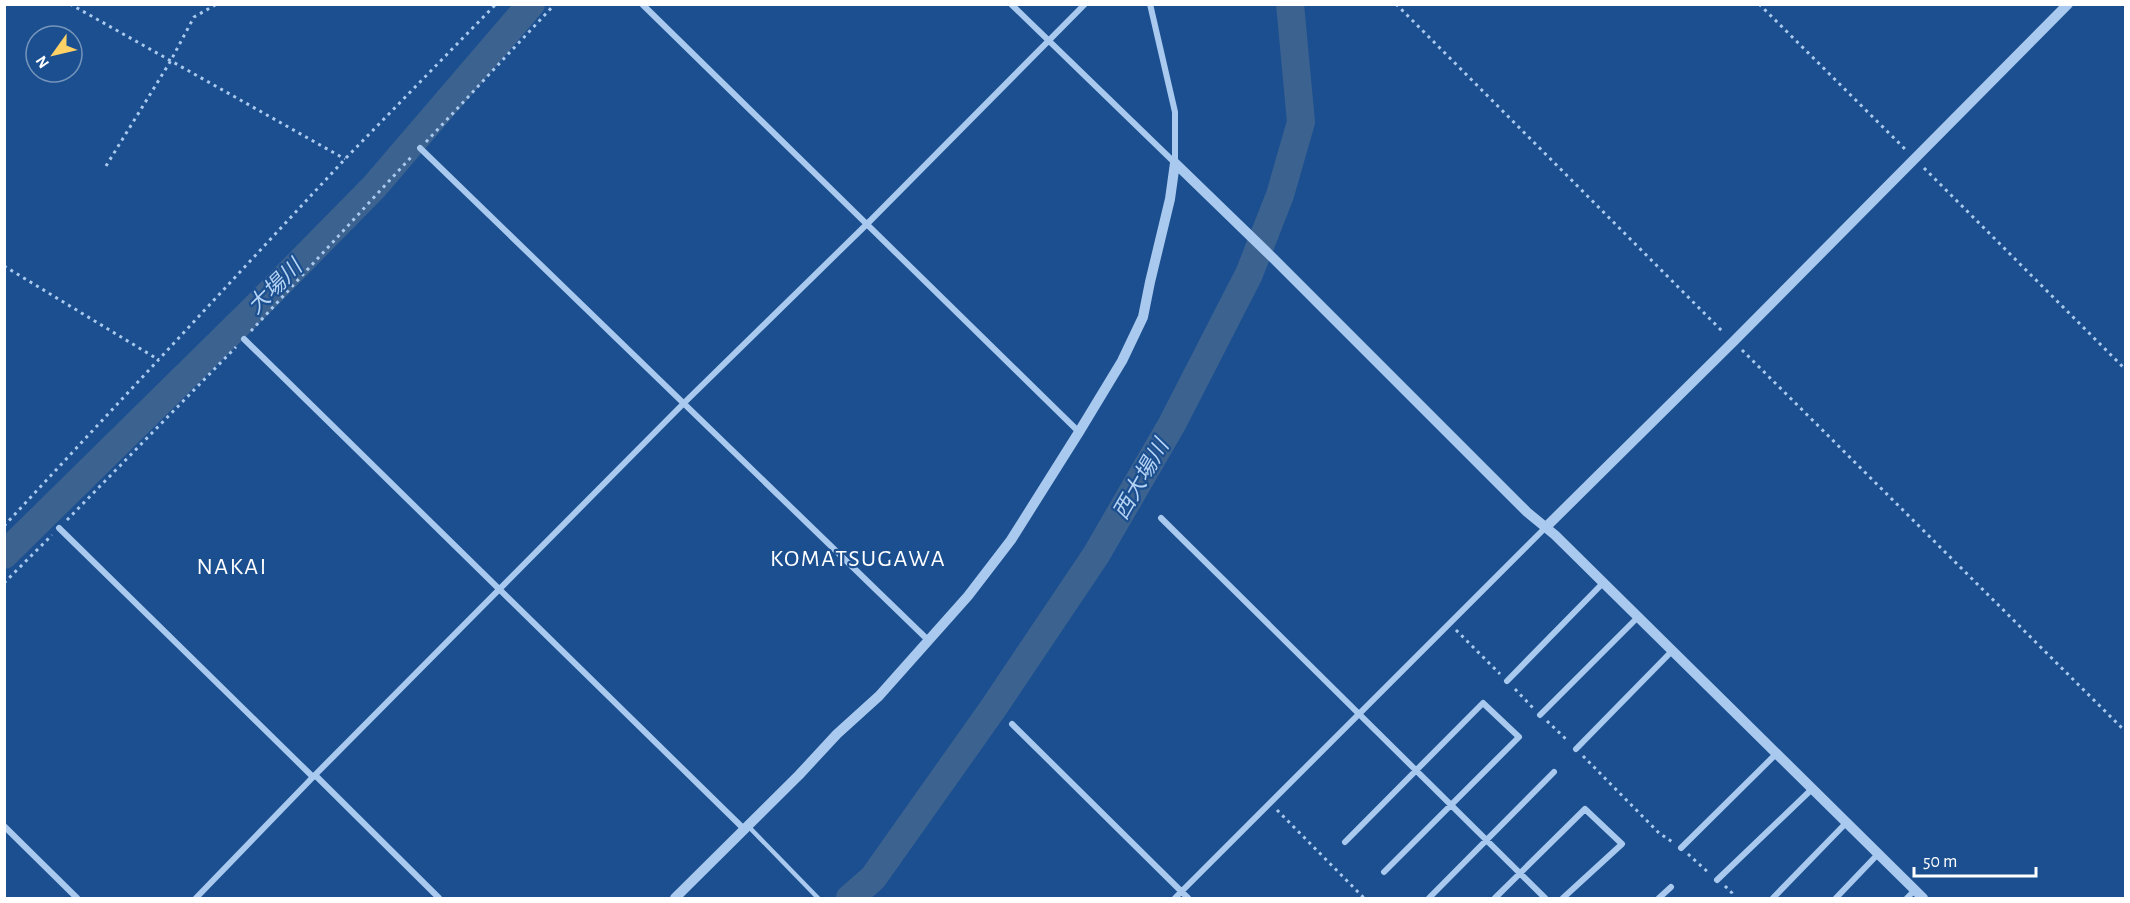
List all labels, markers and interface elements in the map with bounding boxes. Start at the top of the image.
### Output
north arrow [24,24,84,84]
text: N [33,53,52,71]
water label: 大場川 [243,253,307,318]
water label: 西大場川 [1108,434,1173,523]
district label: KOMATSUGAWA [770,547,946,571]
district label: NAKAI [196,555,268,579]
scale bar [1914,840,2036,878]
text: 50 m [1923,853,1957,871]

